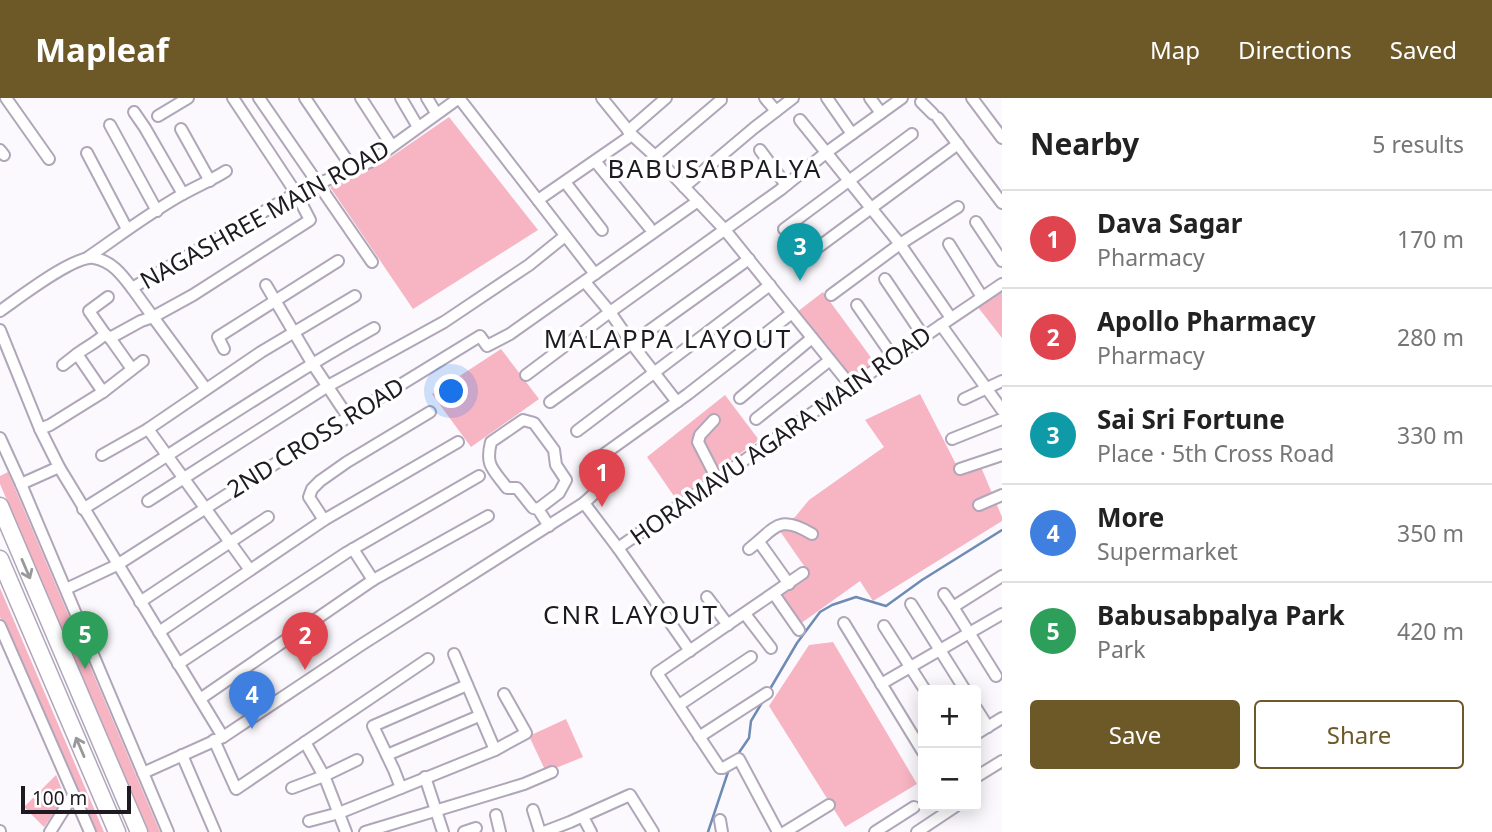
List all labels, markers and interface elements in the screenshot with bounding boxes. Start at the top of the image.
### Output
text: Mapleaf [35,27,169,72]
text: Map [1150,33,1200,66]
text: Directions [1238,33,1352,66]
text: Saved [1390,33,1457,66]
text: Nearby [1030,123,1139,164]
text: 5 results [1372,128,1464,160]
street label: NAGASHREE MAIN ROAD [134,131,395,296]
district label: BABUSABPALYA [608,150,822,186]
text: Dava Sagar [1097,205,1242,241]
pin: 3 [777,223,823,281]
text: 1 [1046,223,1060,255]
text: 170 m [1397,223,1464,255]
text: Pharmacy [1097,241,1205,273]
text: Apollo Pharmacy [1097,303,1316,339]
street label: HORAMAVU AGARA MAIN ROAD [623,318,937,552]
district label: MALAPPA LAYOUT [544,320,792,356]
text: 2 [1046,321,1060,353]
text: 280 m [1397,321,1464,353]
text: Pharmacy [1097,339,1205,371]
street label: 2ND CROSS ROAD [220,369,410,505]
your location [434,374,468,408]
text: Sai Sri Fortune [1097,401,1285,437]
text: 3 [1046,419,1060,451]
text: 330 m [1397,419,1464,451]
text: Place · 5th Cross Road [1097,437,1334,469]
pin: 1 [579,449,625,507]
text: More [1097,499,1164,535]
text: 4 [1046,517,1060,549]
text: 350 m [1397,517,1464,549]
text: Supermarket [1097,535,1238,567]
one-way arrow [20,558,33,579]
district label: CNR LAYOUT [543,596,719,632]
text: Babusabpalya Park [1097,597,1345,633]
pin: 5 [62,611,108,669]
pin: 2 [282,612,328,670]
text: 5 [1046,615,1060,647]
text: 420 m [1397,615,1464,647]
text: Park [1097,633,1146,665]
pin: 4 [229,671,275,729]
map controls [918,685,981,811]
button: + [918,685,981,748]
button: Save [1030,700,1240,769]
button: Share [1254,700,1464,769]
one-way arrow [73,736,86,758]
button: − [918,748,981,811]
scale bar [21,783,131,815]
text: 100 m [32,785,87,811]

